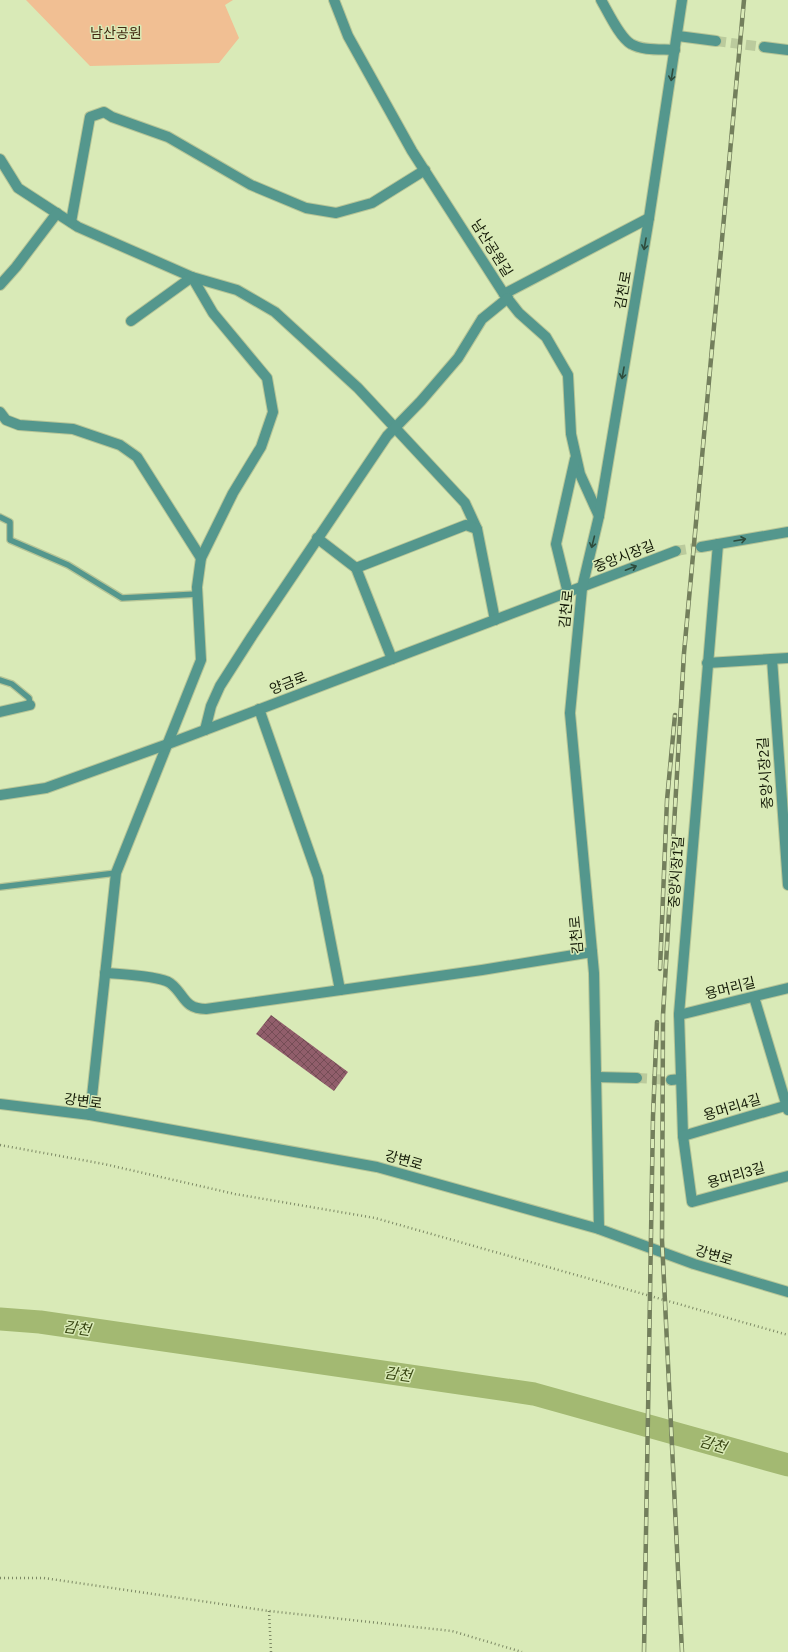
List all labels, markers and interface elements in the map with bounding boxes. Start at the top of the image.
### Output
park label: 남산공원 [90,25,142,41]
one-way arrow [668,68,676,81]
street label: 남산공원길 [468,216,516,280]
one-way arrow [641,238,649,251]
street label: 김천로 [612,269,634,310]
one-way arrow [619,366,627,379]
one-way arrow [589,535,596,548]
one-way arrow [733,536,746,544]
street label: 중앙시장길 [591,537,657,575]
one-way arrow [625,564,637,572]
street label: 김천로 [556,589,576,629]
street label: 양금로 [267,669,309,697]
street label: 중앙시장2길 [755,736,775,810]
street label: 중앙시장1길 [666,835,686,909]
street label: 김천로 [566,915,586,955]
street label: 용머리길 [703,974,757,1002]
street label: 강변로 [63,1090,103,1112]
street label: 용머리4길 [701,1091,763,1123]
street label: 강변로 [383,1147,425,1173]
street label: 용머리3길 [705,1159,767,1191]
street label: 강변로 [693,1242,735,1268]
water label: 감천 [62,1318,94,1339]
water label: 감천 [383,1364,415,1385]
water label: 감천 [697,1432,731,1457]

